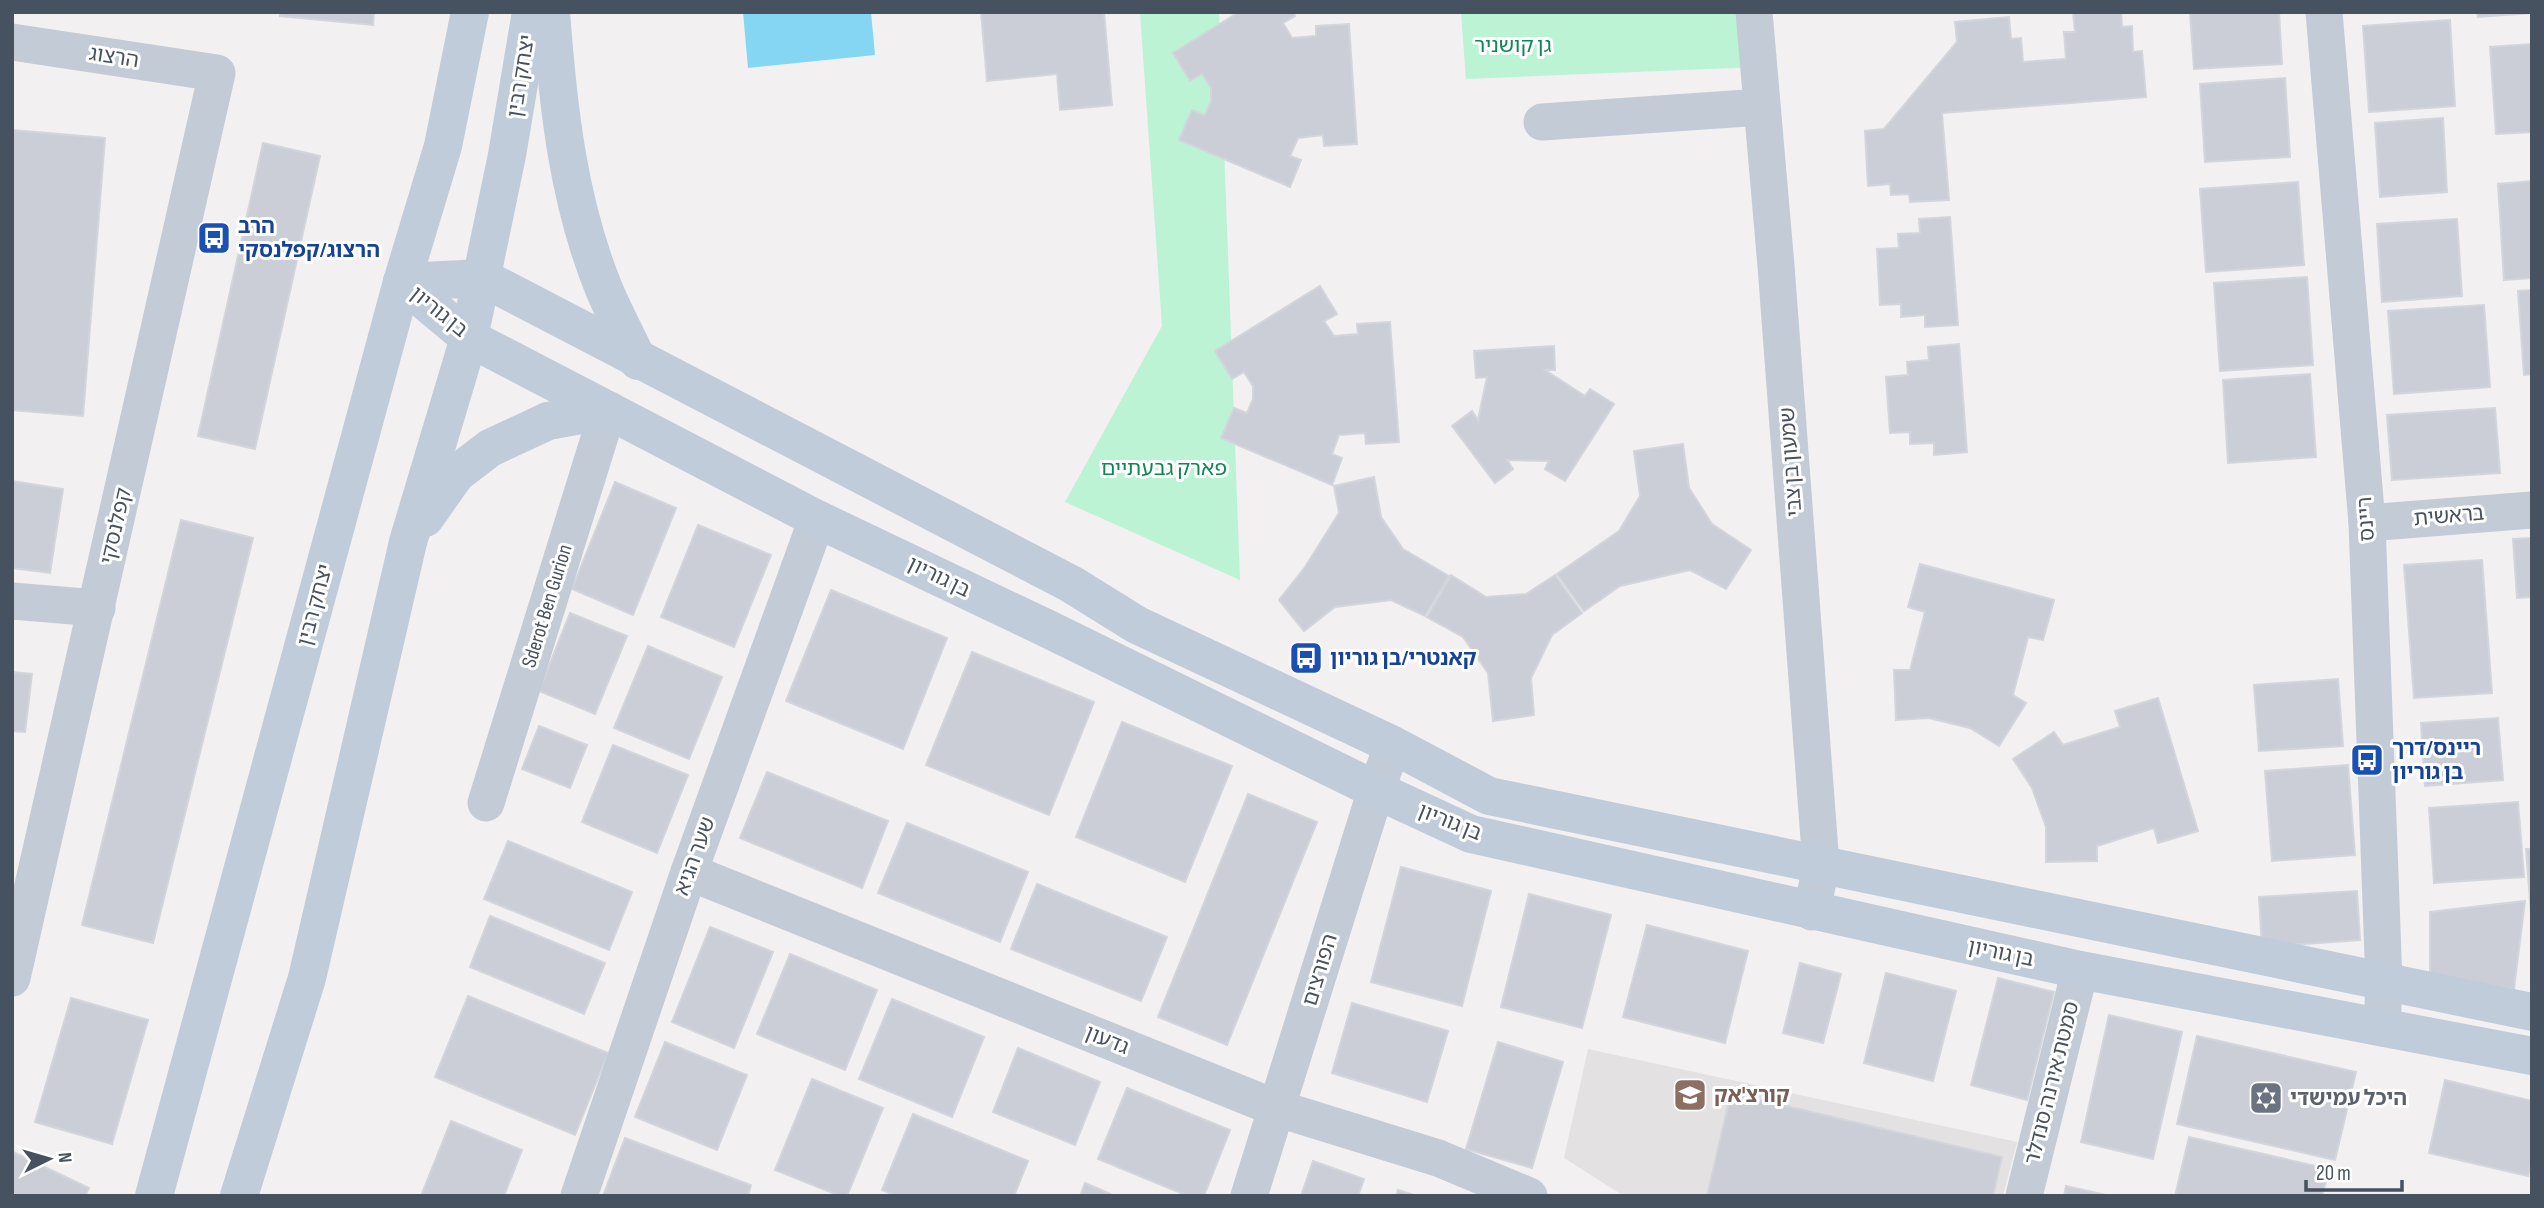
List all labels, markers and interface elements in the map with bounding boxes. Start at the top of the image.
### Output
street label: יצחק רבין [502,33,540,119]
park label: גן קושניר [1474,33,1552,58]
street label: הרצוג [87,41,141,73]
place label: הרב הרצוג/קפלנסקי [238,214,380,263]
bus stop icon: הרב הרצוג/קפלנסקי [195,219,233,257]
street label: בן גוריון [405,281,473,343]
street label: שמעון בן צבי [1775,406,1807,518]
park label: פארק גבעתיים [1101,456,1227,481]
street label: קפלנסקי [95,485,137,567]
street label: ריינס [2352,496,2380,542]
street label: בראשית [2413,500,2485,532]
street label: Sderot Ben Gurion [516,541,578,671]
street label: בן גוריון [904,551,974,603]
street label: יצחק רבין [292,561,338,649]
bus stop icon: קאנטרי/בן גוריון [1287,639,1325,677]
place label: קאנטרי/בן גוריון [1330,646,1477,671]
place label: ריינס/דרך בן גוריון [2392,736,2481,785]
bus stop icon: ריינס/דרך בן גוריון [2348,741,2386,779]
street label: בן גוריון [1414,798,1486,846]
street label: שער הגיא [669,813,721,899]
street label: הפורצים [1297,931,1343,1009]
street label: בן גוריון [1966,934,2036,972]
street label: סמטת אירנה סנדלר [2020,999,2084,1167]
street label: גדעון [1081,1020,1133,1060]
school or university icon: קורצ'אק [1671,1076,1709,1114]
synagogue icon: היכל עמישדי [2247,1079,2285,1117]
place label: קורצ'אק [1714,1083,1790,1108]
place label: היכל עמישדי [2290,1086,2407,1111]
north arrow [14,1124,84,1194]
scale bar [2306,1148,2402,1192]
text: N [53,1152,76,1164]
text: 20 m [2316,1161,2351,1186]

